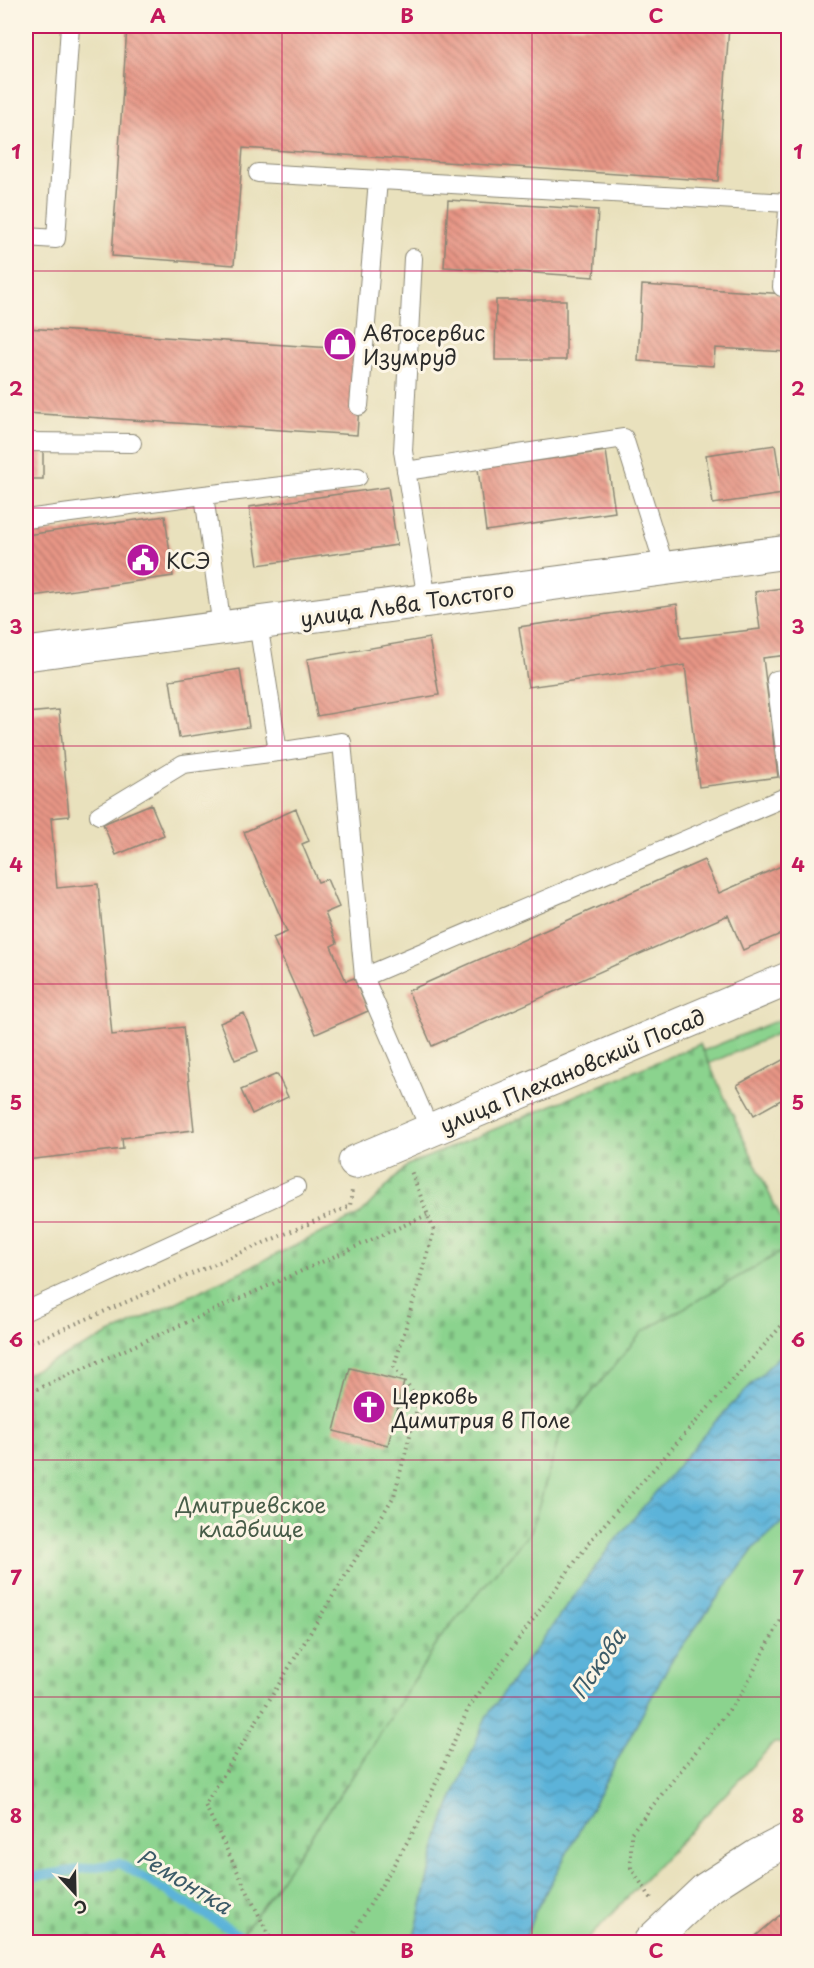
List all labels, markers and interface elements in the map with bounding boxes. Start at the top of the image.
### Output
text: A [150,0,166,30]
text: B [400,0,414,30]
text: C [648,0,664,30]
text: 1 [11,136,21,166]
text: 1 [793,136,803,166]
place label: Автосервис Изумруд [363,316,485,372]
shop icon: Автосервис Изумруд [322,326,358,362]
text: 2 [9,373,23,403]
text: 2 [791,373,805,403]
public building icon: КСЭ [125,542,161,578]
place label: КСЭ [166,544,211,576]
street label: улица Льва Толстого [298,572,516,634]
text: 3 [9,611,23,641]
text: 3 [791,611,805,641]
text: 4 [9,849,23,879]
text: 4 [791,849,805,879]
street label: улица Плехановский Посад [434,1000,710,1140]
text: 5 [10,1087,22,1117]
text: 5 [792,1087,804,1117]
text: 6 [9,1324,23,1354]
text: 6 [791,1324,805,1354]
place label: Церковь Димитрия в Поле [391,1379,571,1435]
church icon: Церковь Димитрия в Поле [351,1389,387,1425]
park label: Дмитриевское кладбище [175,1488,326,1544]
text: 7 [10,1562,22,1592]
text: 7 [792,1562,804,1592]
water label: Пскова [561,1620,633,1705]
text: 8 [10,1800,22,1830]
text: 8 [792,1800,804,1830]
water label: Ремонтка [132,1839,239,1922]
north arrow [45,1863,105,1923]
text: С [71,1894,91,1921]
text: A [150,1935,166,1965]
text: B [400,1935,414,1965]
text: C [648,1935,664,1965]

